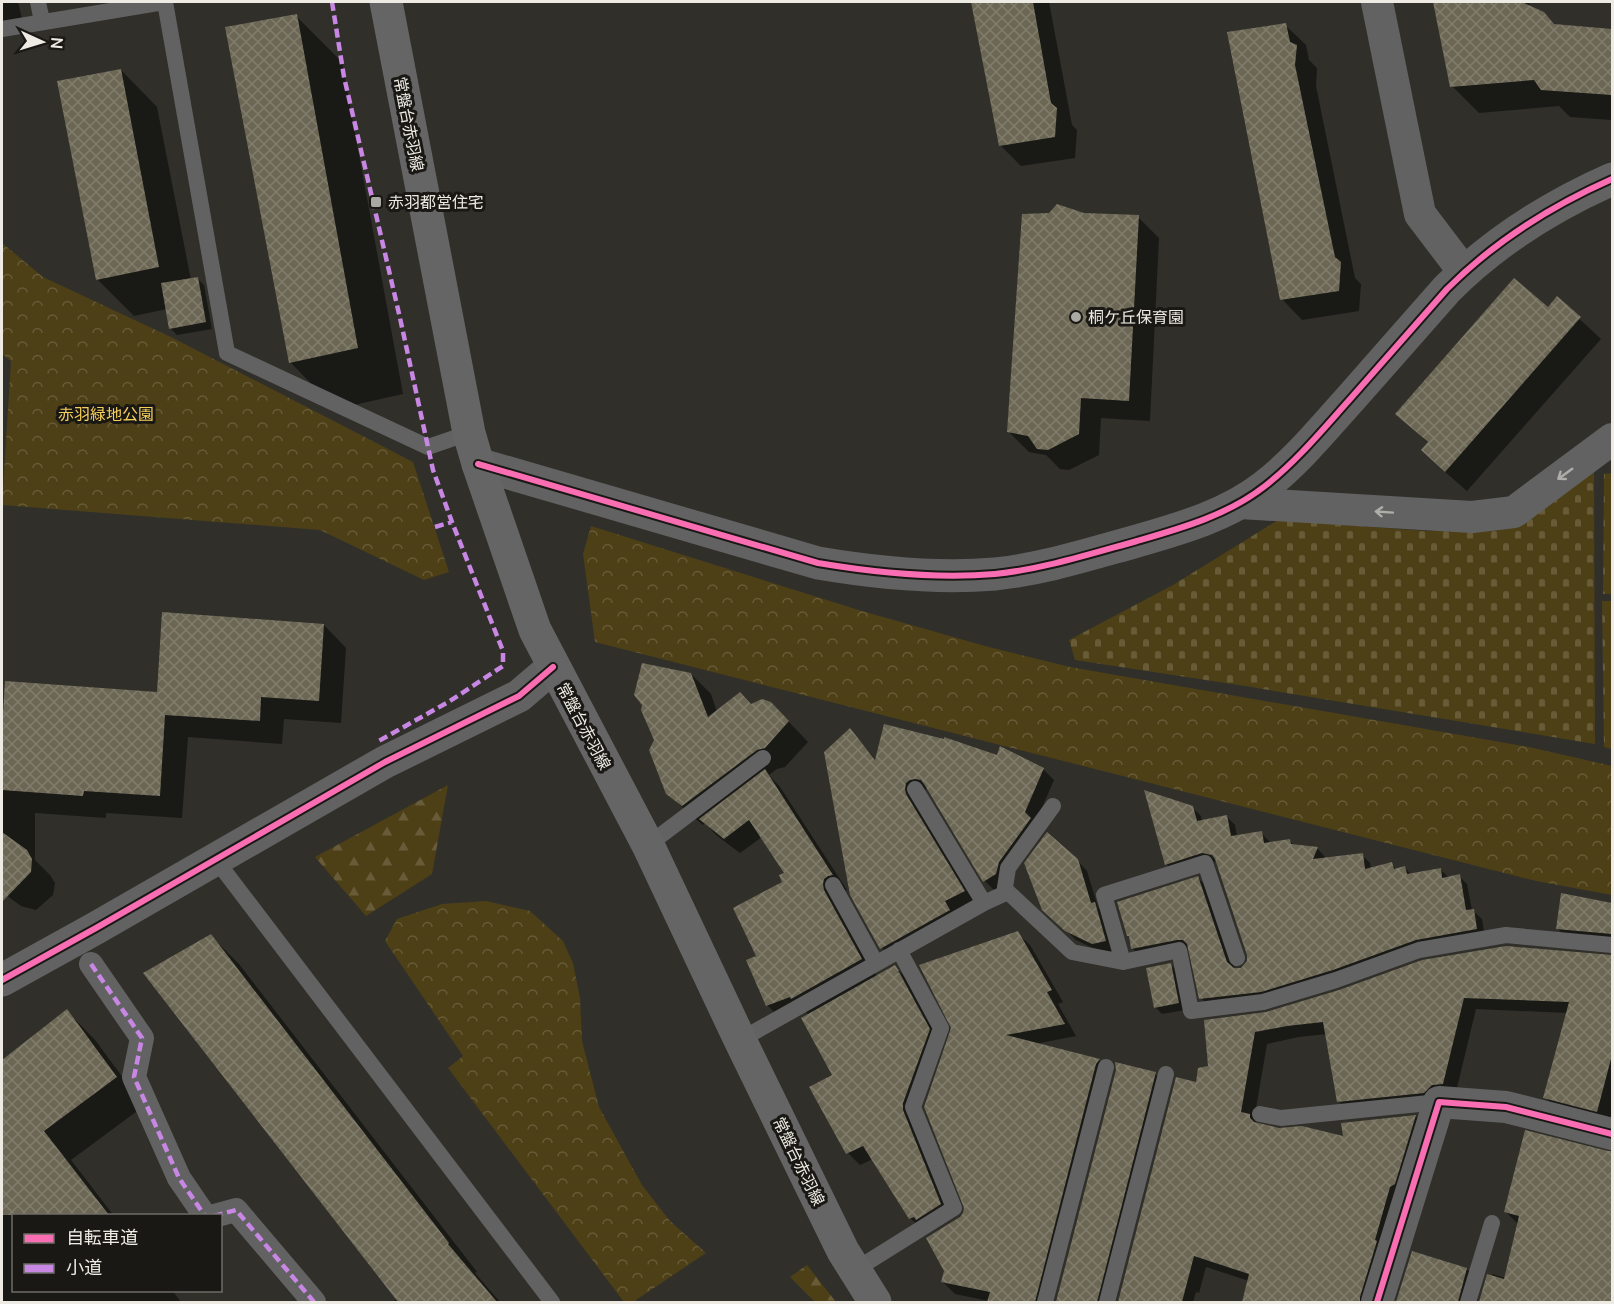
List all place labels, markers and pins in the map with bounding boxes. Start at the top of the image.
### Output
place label: 赤羽都営住宅 [388,191,484,213]
marker: 赤羽都営住宅 [369,195,383,209]
place label: 桐ケ丘保育園 [1088,306,1184,328]
marker: 桐ケ丘保育園 [1069,310,1083,324]

